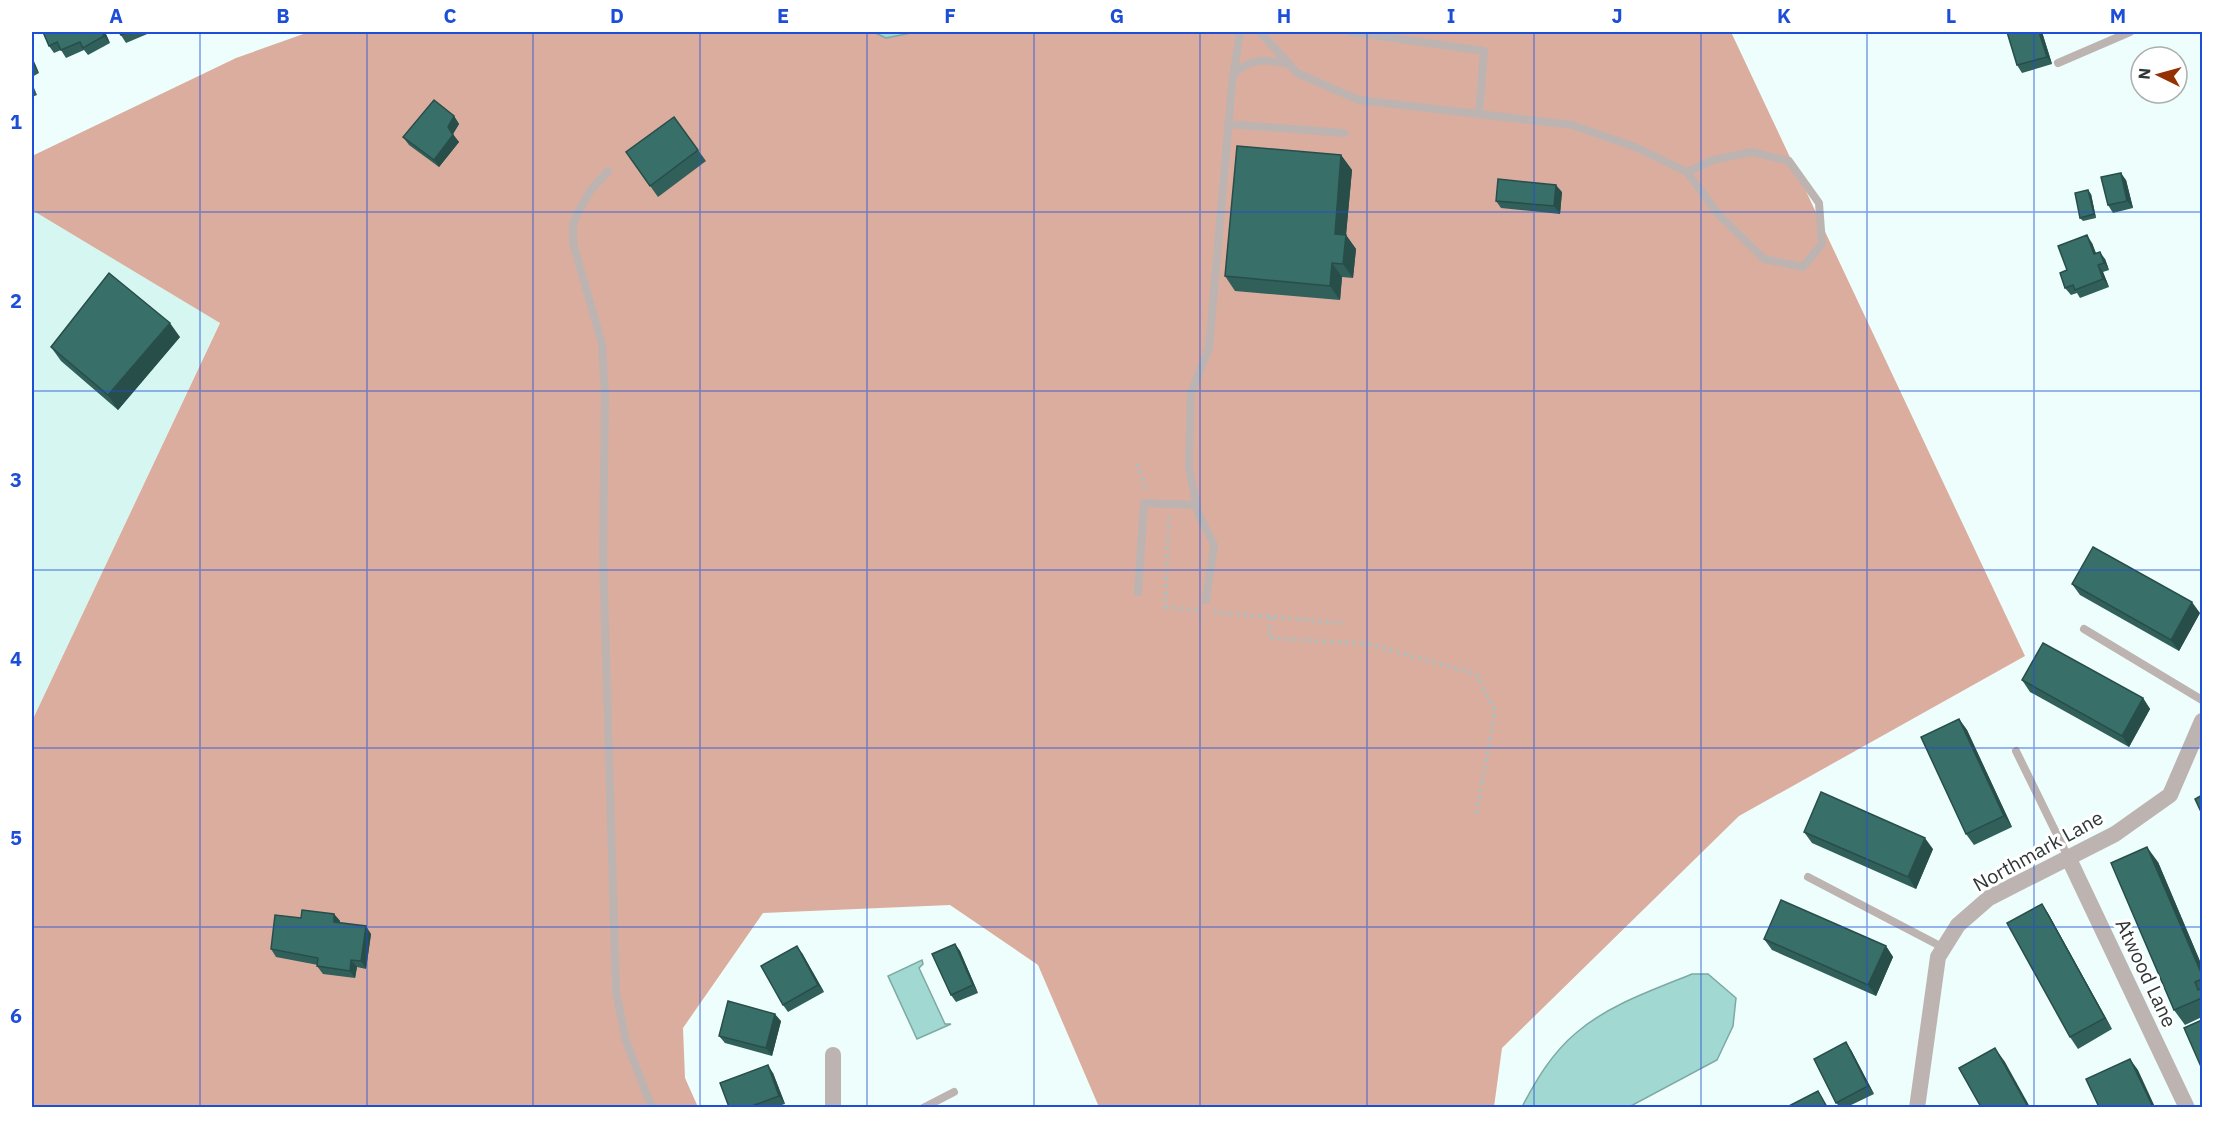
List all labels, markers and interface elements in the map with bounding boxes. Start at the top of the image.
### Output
text: A [109,2,123,29]
text: B [276,2,290,29]
text: C [443,2,457,29]
text: D [610,2,624,29]
text: E [777,2,789,29]
text: F [944,2,956,29]
text: G [1110,2,1124,29]
text: H [1277,2,1291,29]
text: I [1447,2,1455,29]
text: J [1611,2,1623,29]
text: K [1777,2,1791,29]
text: L [1946,2,1956,29]
text: M [2110,2,2126,29]
north arrow [2129,45,2189,105]
text: N [2134,67,2155,80]
text: 1 [10,108,22,135]
text: 2 [10,287,22,314]
text: 3 [10,466,22,493]
text: 4 [10,645,22,672]
street label: Northmark Lane [1968,804,2108,897]
text: 5 [10,824,22,851]
street label: Atwood Lane [2110,914,2183,1031]
text: 6 [10,1002,22,1029]

